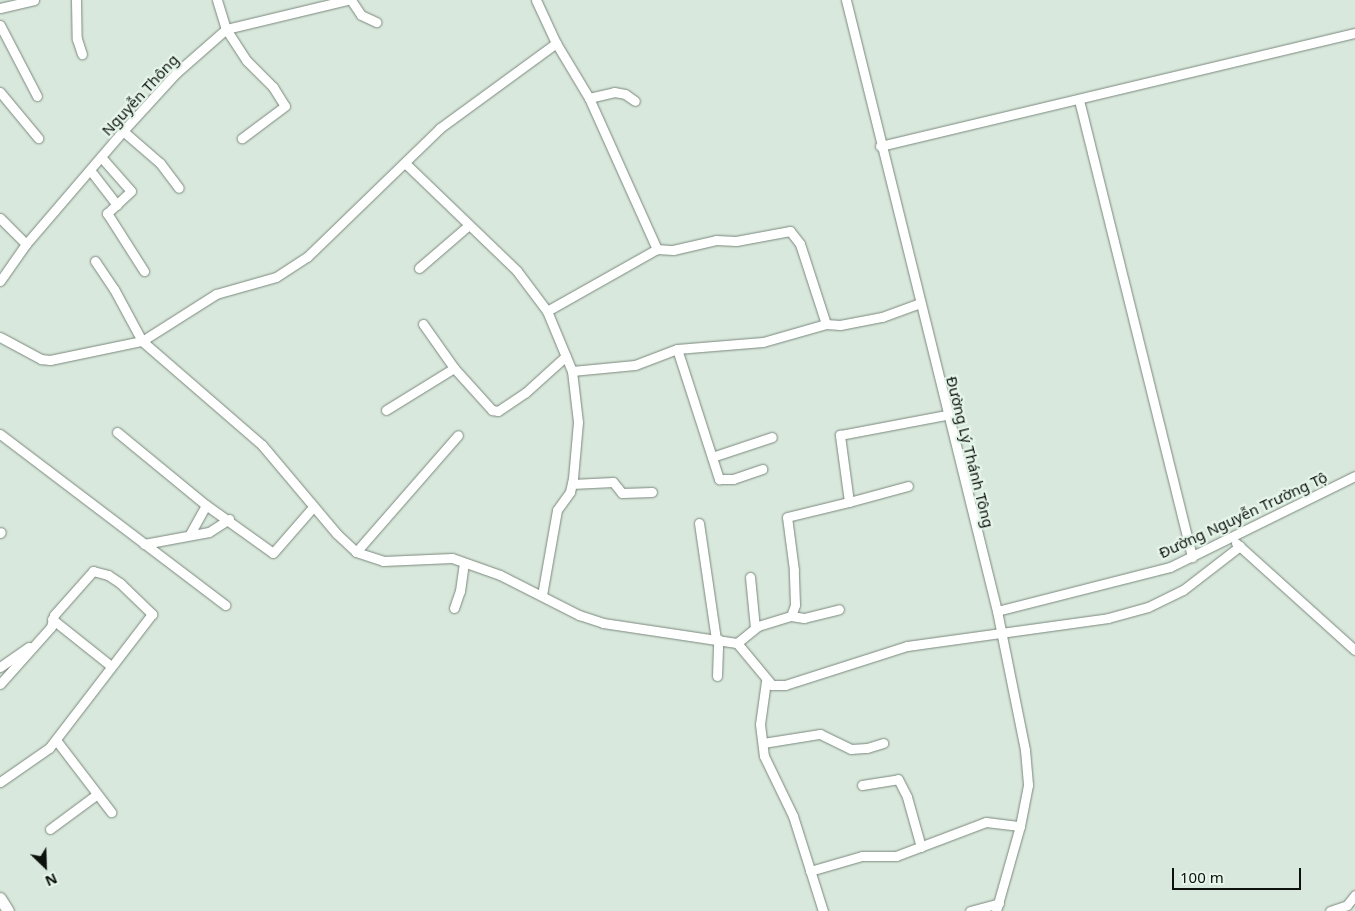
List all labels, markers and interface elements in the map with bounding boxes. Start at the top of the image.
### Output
street label: Nguyễn Thông [98,51,182,139]
street label: Đường Lý Thánh Tông [942,374,998,530]
street label: Đường Nguyễn Trường Tộ [1156,468,1330,562]
north arrow [20,841,70,891]
scale bar [1175,858,1304,890]
text: 100 m [1180,867,1224,887]
text: N [42,869,60,891]

